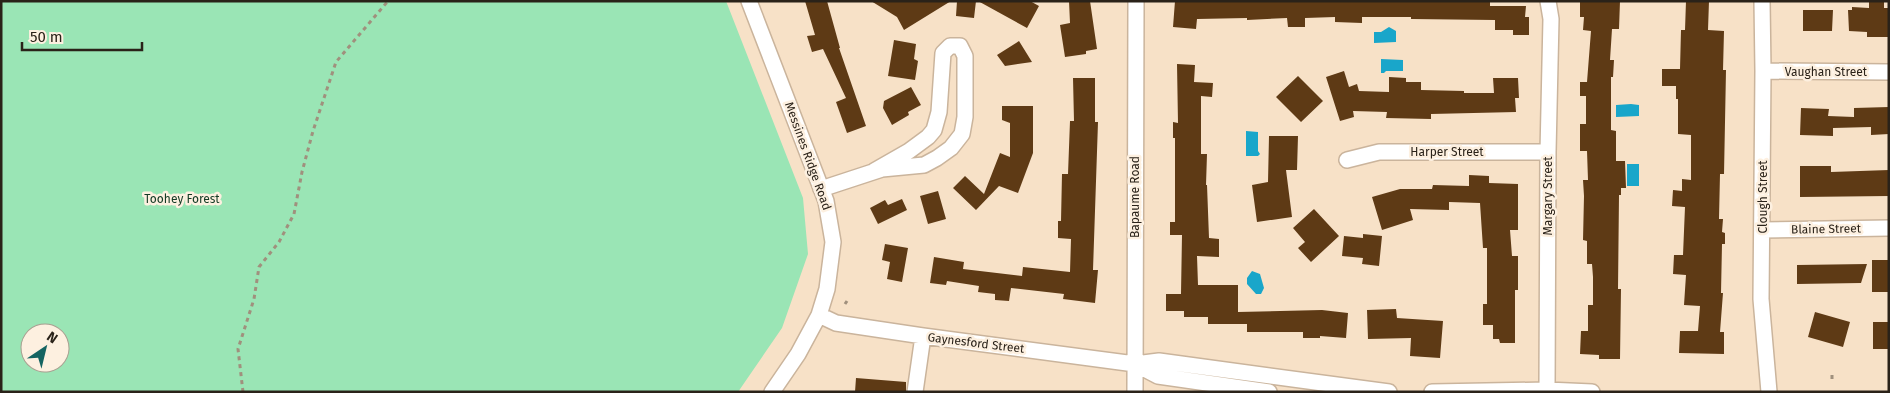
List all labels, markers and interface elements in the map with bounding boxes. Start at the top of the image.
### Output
scale bar [22,20,142,52]
text: 50 m [30,28,63,46]
street label: Vaughan Street [1785,65,1868,79]
street label: Messines Ridge Road [782,100,834,212]
street label: Harper Street [1410,145,1484,159]
street label: Bapaume Road [1128,156,1142,238]
street label: Margary Street [1541,156,1555,236]
street label: Clough Street [1756,160,1770,234]
park label: Toohey Forest [144,192,220,206]
street label: Blaine Street [1791,221,1862,237]
north arrow [20,323,70,373]
text: N [43,328,61,347]
street label: Gaynesford Street [927,330,1026,356]

